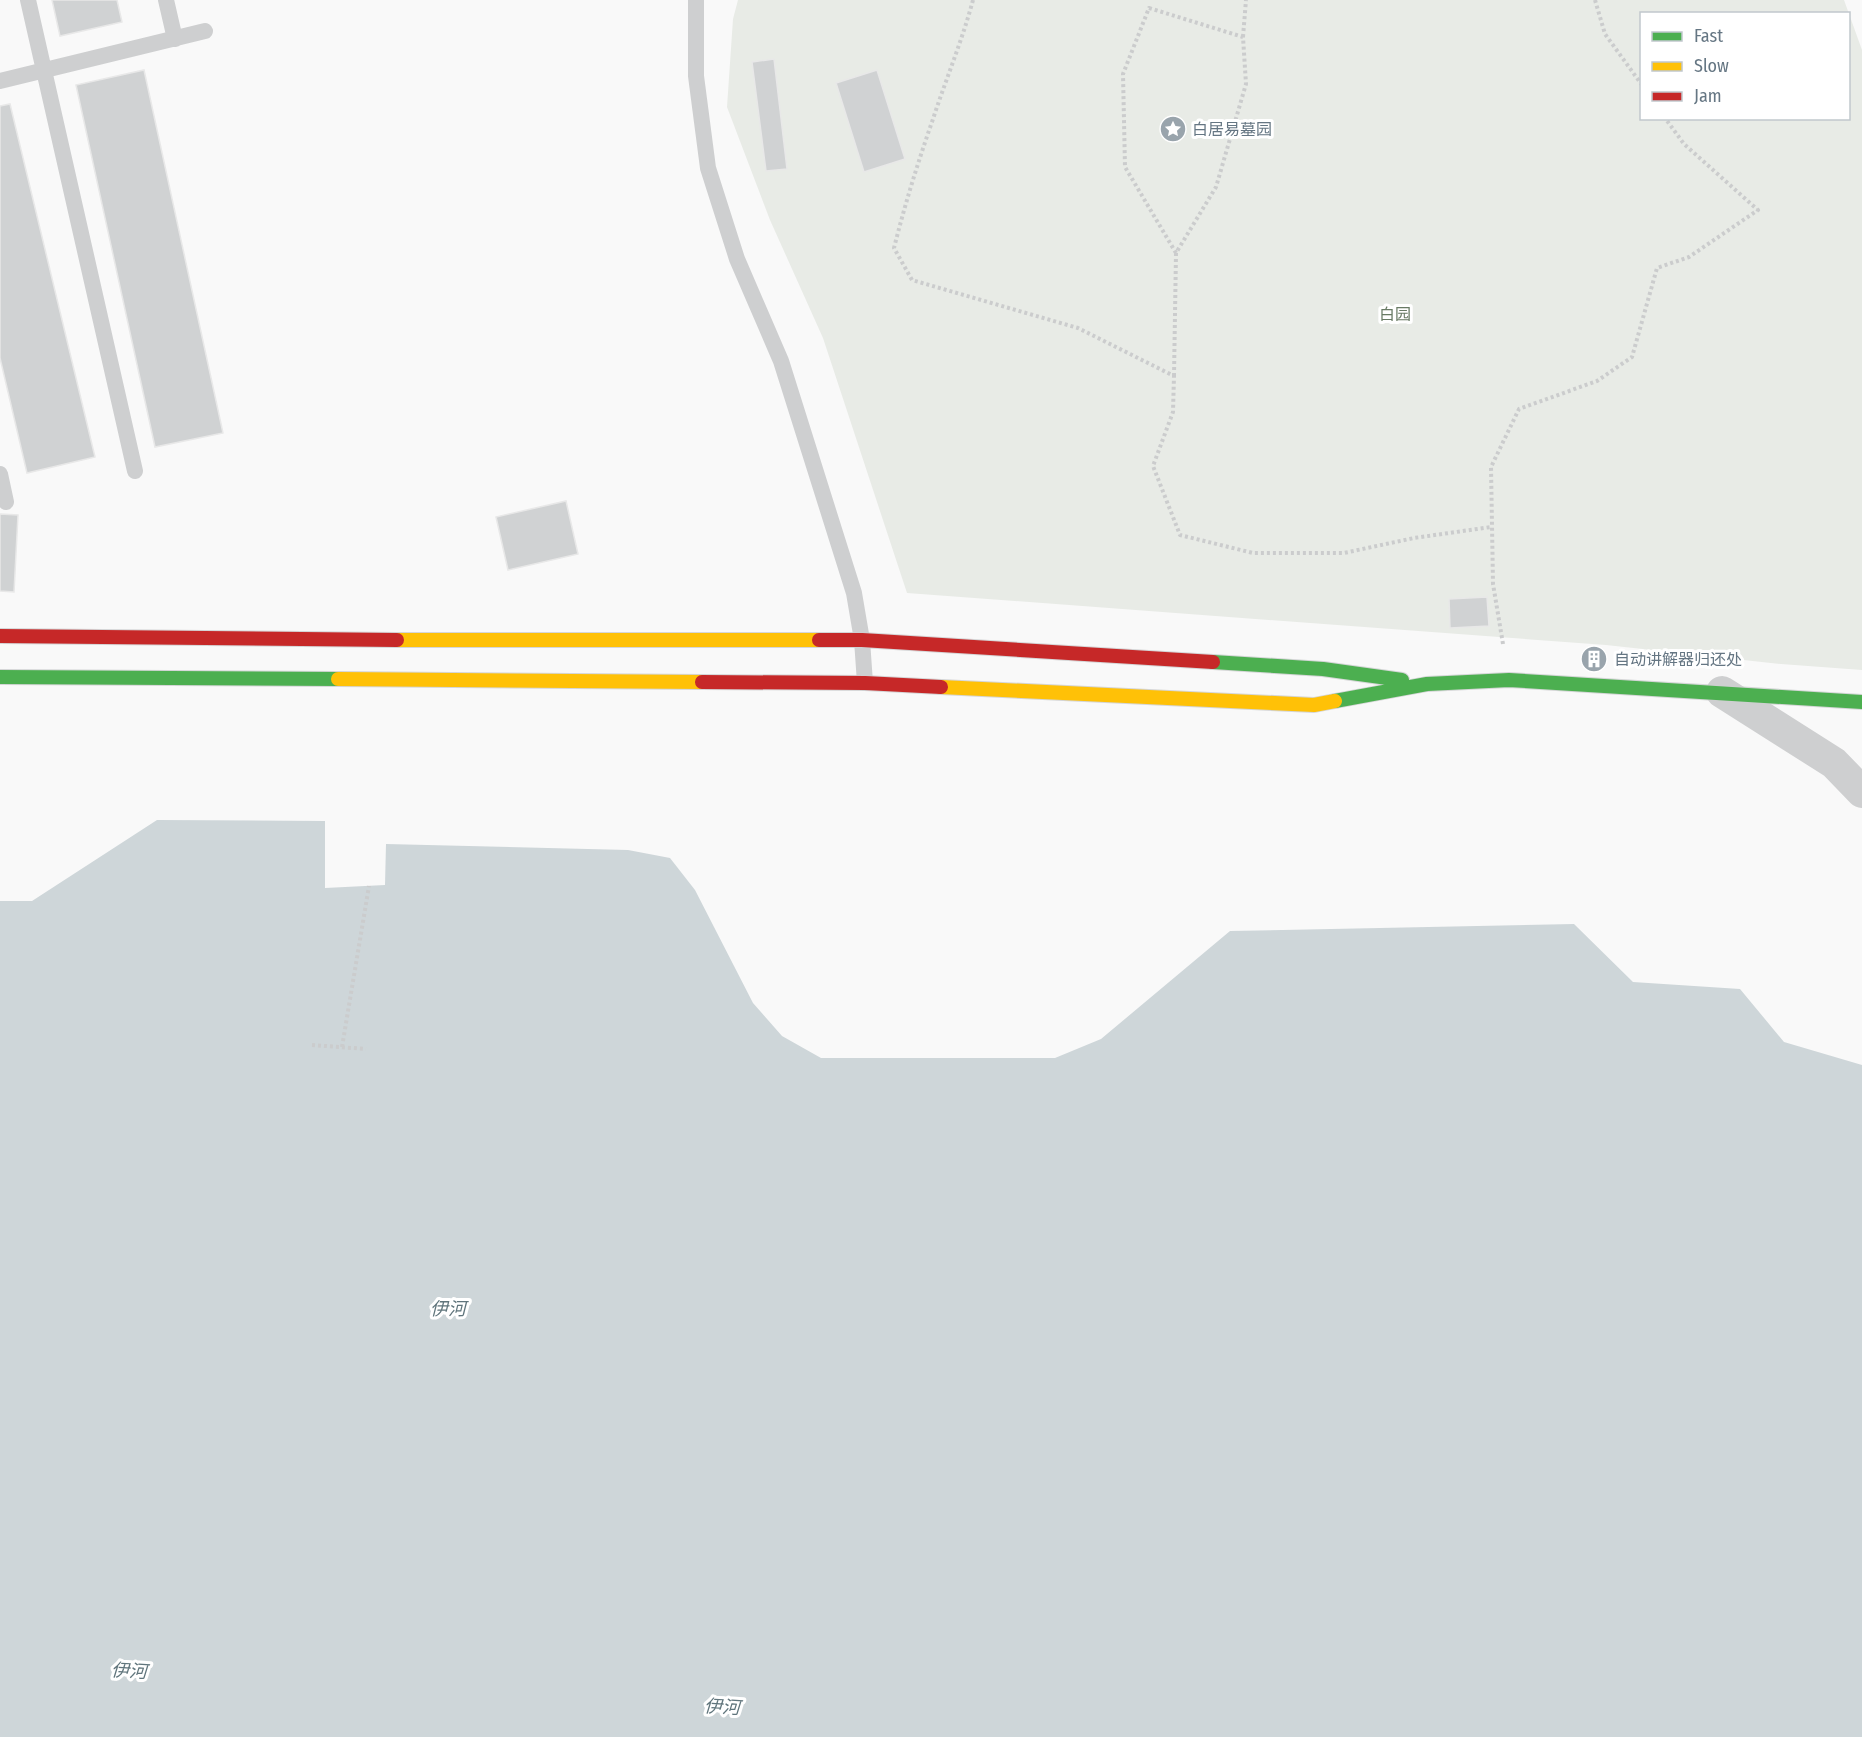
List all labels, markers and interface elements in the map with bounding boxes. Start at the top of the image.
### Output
legend [1640,12,1850,120]
text: Fast [1694,25,1723,47]
text: Slow [1694,55,1729,77]
text: Jam [1694,85,1722,107]
place icon: 白居易墓园 [1158,114,1188,144]
place label: 白居易墓园 [1192,120,1272,139]
park label: 白园 [1379,305,1411,324]
building icon: 自动讲解器归还处 [1579,644,1609,674]
place label: 自动讲解器归还处 [1614,650,1742,669]
water label: 伊河 [430,1298,469,1320]
water label: 伊河 [110,1659,151,1683]
water label: 伊河 [703,1695,744,1719]

